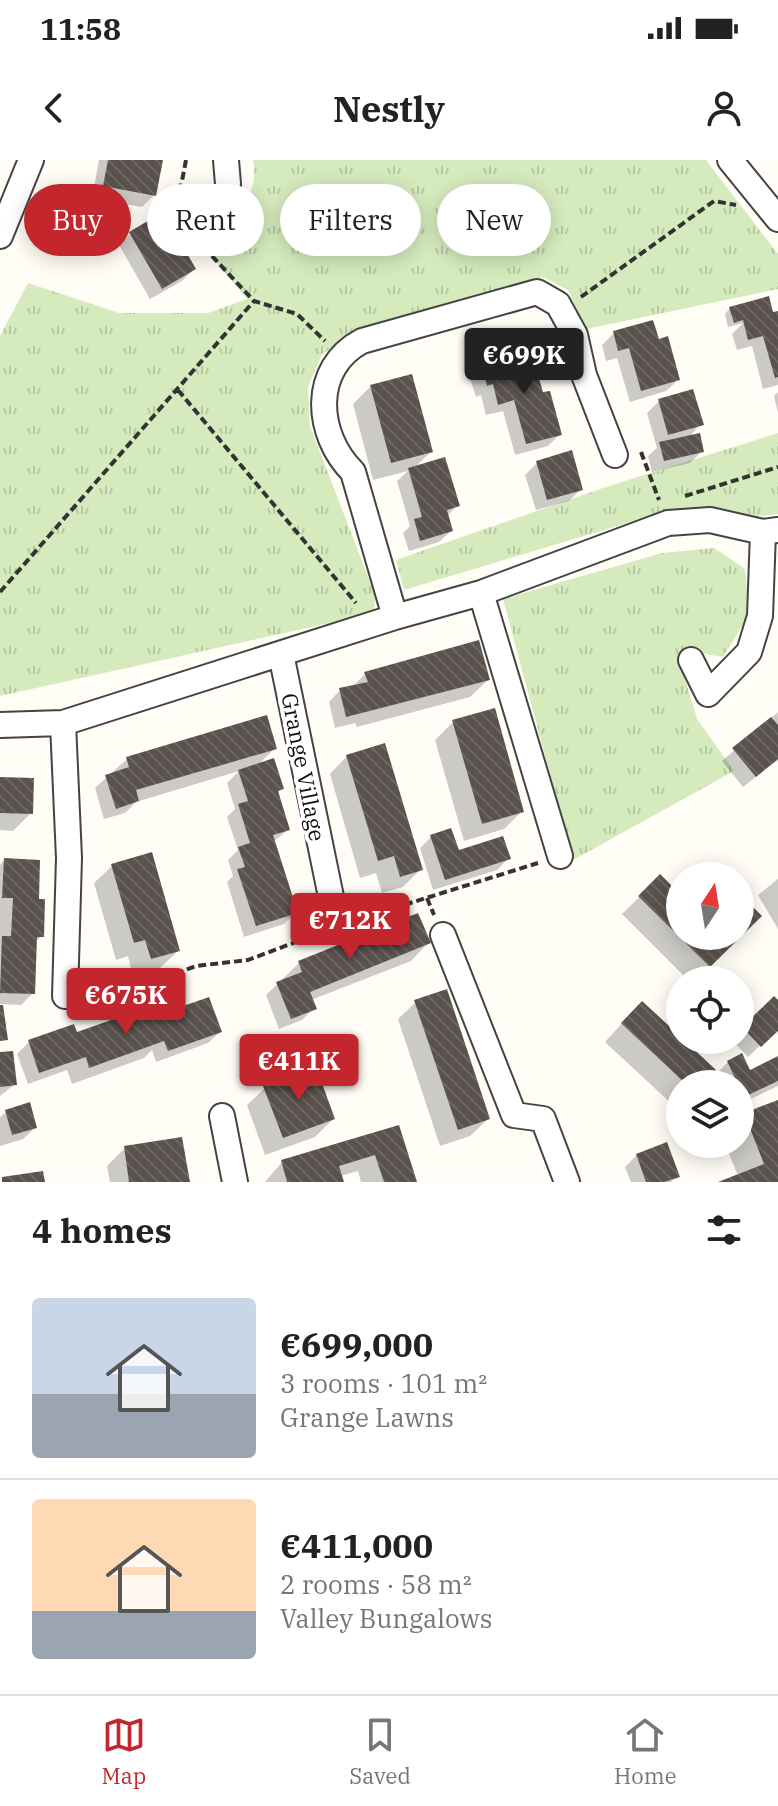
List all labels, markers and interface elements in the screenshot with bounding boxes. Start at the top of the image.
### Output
text: 11:58 [40,9,121,48]
text: Nestly [333,85,445,132]
icon: back [32,86,76,130]
icon: person [702,86,746,130]
chip: Buy [24,184,131,256]
chip: Rent [147,184,264,256]
chip: Filters [280,184,421,256]
chip: New [437,184,551,256]
pin: €699K [468,328,580,396]
text: €699K [483,337,565,371]
street label: Grange Village [275,690,333,844]
north arrow [666,862,754,950]
map controls [666,862,754,1158]
pin: €712K [294,893,406,961]
text: €712K [309,902,391,936]
button: locate [666,966,754,1054]
pin: €675K [70,968,182,1036]
text: €675K [85,977,167,1011]
pin: €411K [243,1034,355,1102]
text: €411K [258,1043,340,1077]
button: layers [666,1070,754,1158]
text: 4 homes [32,1208,172,1252]
icon: filters [702,1208,746,1252]
text: €699,000 [280,1322,433,1366]
icon: home [96,1330,192,1426]
text: 3 rooms · 101 m² [280,1366,487,1400]
text: Grange Lawns [280,1400,454,1434]
text: €411,000 [280,1523,433,1567]
icon: home [96,1531,192,1627]
text: 2 rooms · 58 m² [280,1567,472,1601]
text: Valley Bungalows [280,1601,492,1635]
tab: Map [102,1713,146,1790]
tab: Saved [349,1713,411,1790]
tab: Home [614,1713,676,1790]

